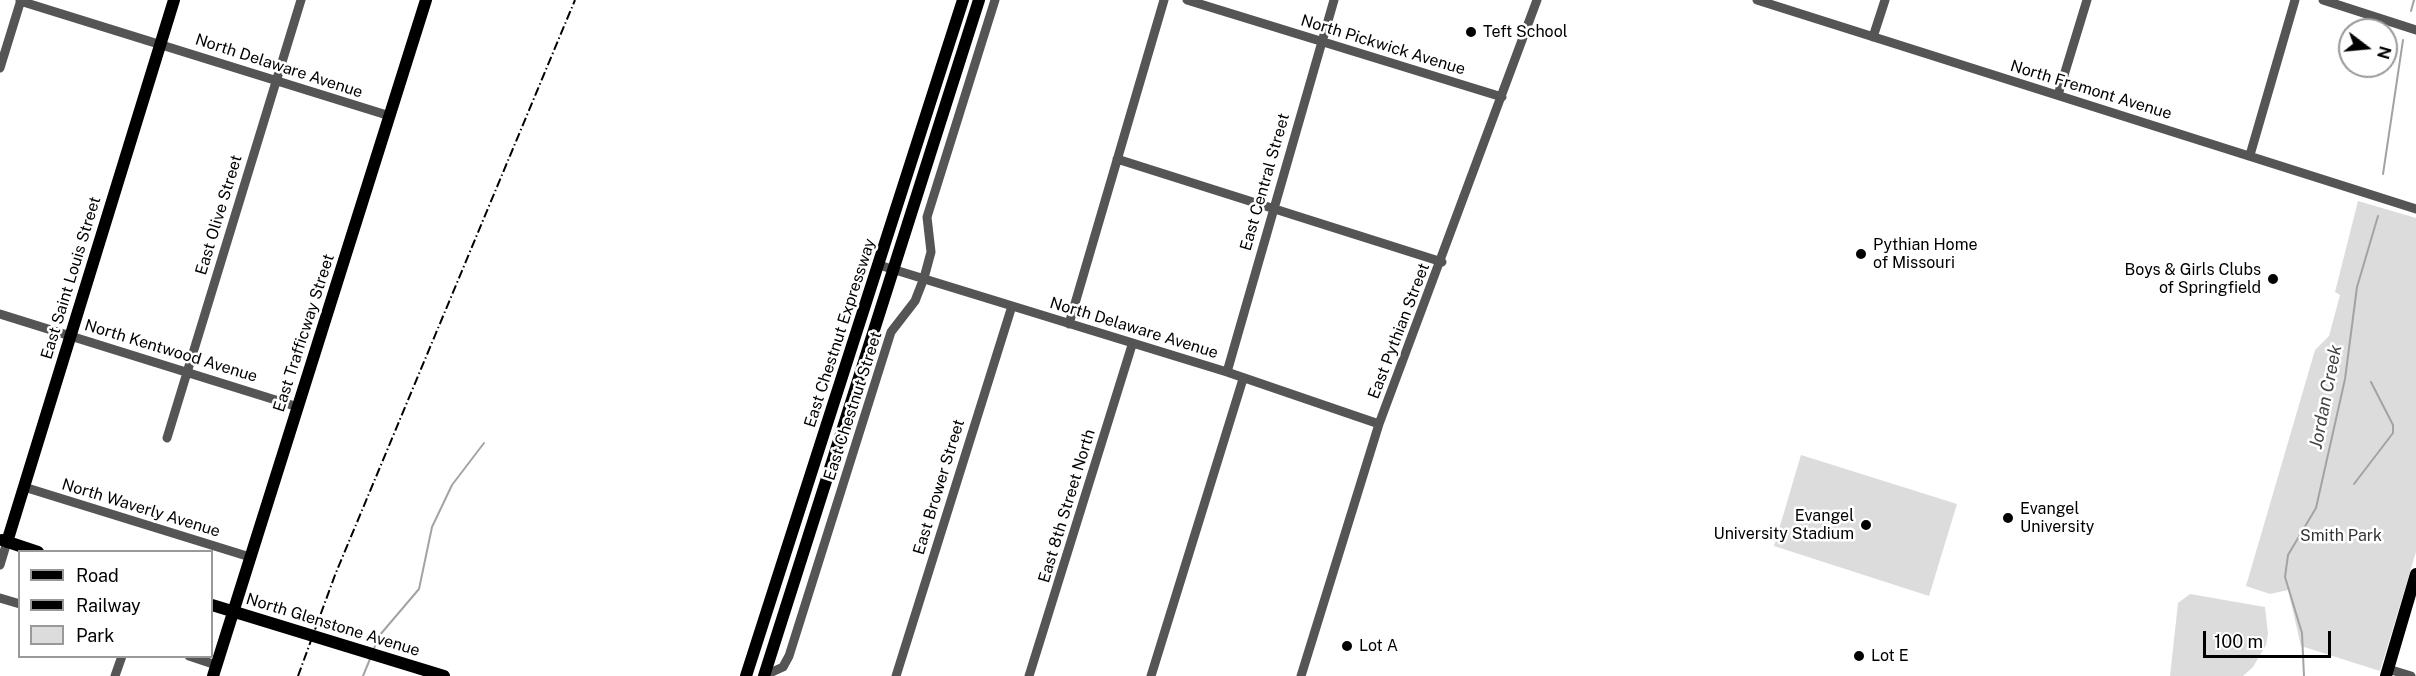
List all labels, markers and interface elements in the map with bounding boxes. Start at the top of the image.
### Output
street label: North Pickwick Avenue [1298,11,1468,79]
north arrow [2338,18,2398,78]
place label: Teft School [1483,22,1568,42]
marker: Teft School [1464,25,1478,39]
street label: North Delaware Avenue [193,30,365,102]
text: N [2373,44,2395,61]
street label: North Fremont Avenue [2008,56,2174,124]
street label: East Central Street [1236,111,1294,253]
street label: East Olive Street [192,153,246,277]
street label: East Saint Louis Street [37,194,105,362]
place label: Pythian Home of Missouri [1873,235,1978,273]
street label: East Chestnut Expressway [800,236,880,430]
marker: Pythian Home of Missouri [1854,247,1868,261]
street label: East Trafficway Street [269,252,339,414]
street label: East Pythian Street [1364,260,1434,402]
place label: Boys & Girls Clubs of Springfield [2124,260,2261,298]
marker: Boys & Girls Clubs of Springfield [2266,272,2280,286]
street label: North Delaware Avenue [1047,293,1221,363]
street label: North Kentwood Avenue [82,316,260,386]
street label: East Chestnut Street [820,329,886,483]
water label: Jordan Creek [2305,343,2347,451]
street label: East Brower Street [909,417,969,557]
street label: East 8th Street North [1035,427,1099,585]
street label: North Waverly Avenue [59,475,223,541]
place label: Evangel University [2020,499,2094,537]
place label: Evangel University Stadium [1713,506,1854,544]
marker: Evangel University [2001,511,2015,525]
marker: Evangel University Stadium [1859,518,1873,532]
park label: Smith Park [2300,526,2382,546]
legend [18,550,213,658]
text: Road [76,565,119,586]
street label: North Glenstone Avenue [244,589,422,661]
text: Railway [76,595,141,616]
scale bar [2206,619,2334,657]
text: Park [76,625,114,646]
text: 100 m [2214,631,2263,652]
place label: Lot A [1359,636,1398,656]
marker: Lot A [1340,639,1354,653]
place label: Lot E [1871,646,1909,666]
marker: Lot E [1852,649,1866,663]

